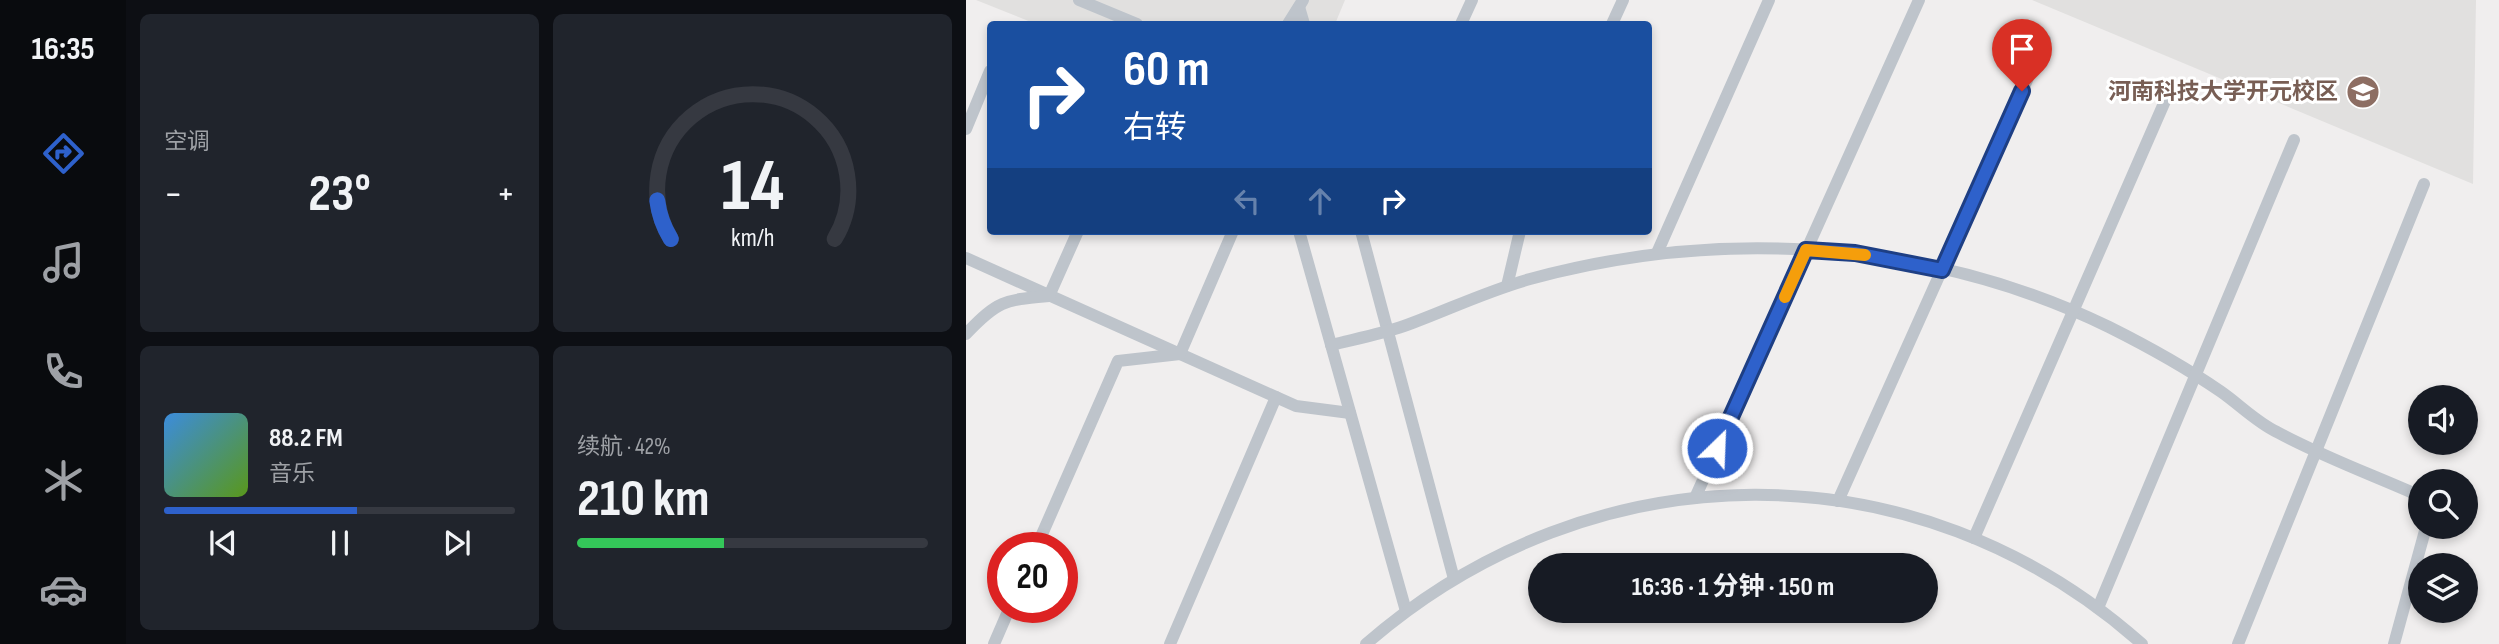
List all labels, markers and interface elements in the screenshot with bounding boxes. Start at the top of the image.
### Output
pin [1992,19,2052,91]
text: 16:35 [31,30,95,69]
icon: arrive [2003,30,2041,68]
text: 60 m [1123,41,1210,100]
icon: right [1008,49,1099,140]
school or university icon: 河南科技大学开元校区 [2344,73,2382,111]
place label: 河南科技大学开元校区 [2108,78,2338,106]
text: 右转 [1123,109,1187,148]
text: 空调 [164,128,210,156]
icon: directions [39,129,88,178]
text: 14 [721,143,784,231]
text: 23° [308,163,371,226]
text: − [164,172,183,217]
text: + [496,172,515,217]
icon: left [1228,182,1266,220]
icon: ahead [1301,182,1339,220]
icon: right [1374,182,1412,220]
text: km/h [731,223,774,254]
icon: music [39,238,88,287]
icon: phone [39,347,88,396]
map controls [2408,385,2478,623]
button: sound [2408,385,2478,455]
position arrow [1680,411,1754,485]
text: 88.2 FM [269,423,343,454]
text: 续航 · 42% [577,433,671,461]
icon: climate [39,456,88,505]
text: 音乐 [269,460,315,488]
text: 210 km [577,468,710,531]
button: search [2408,469,2478,539]
icon: previous [204,524,242,562]
icon: pause [321,524,359,562]
icon: next [438,524,476,562]
speed limit sign: 20 [987,532,1078,623]
button: layers [2408,553,2478,623]
icon: car [39,565,88,614]
text: 16:36 · 1 分钟 · 150 m [1632,572,1834,603]

